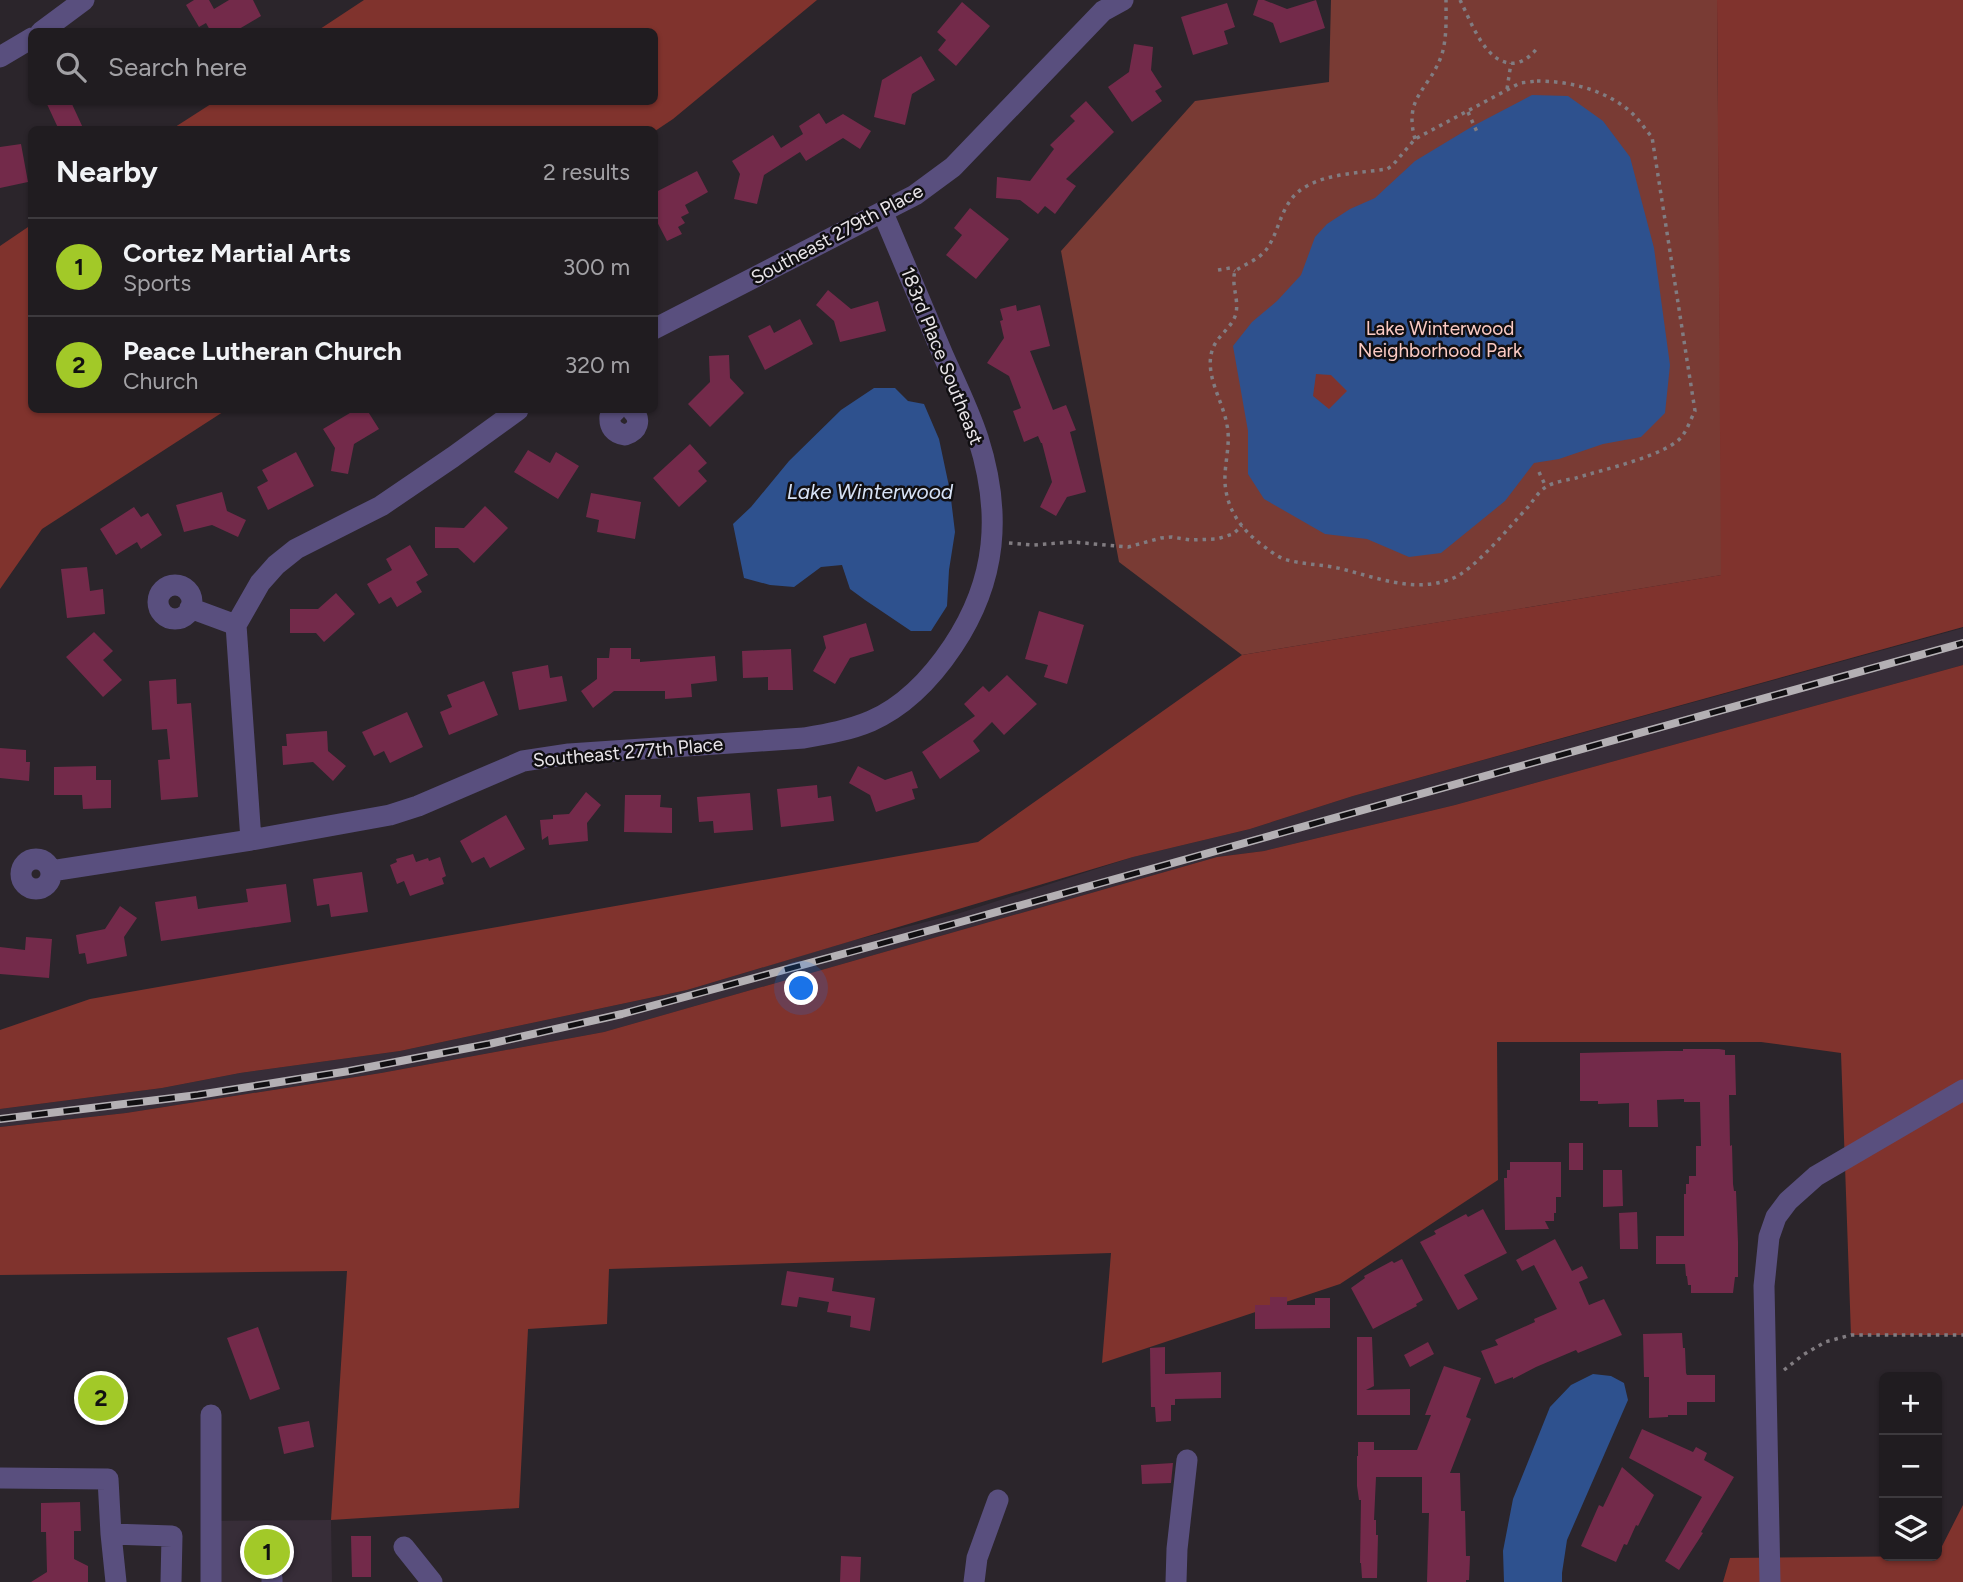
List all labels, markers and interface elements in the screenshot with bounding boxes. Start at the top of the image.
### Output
search box [28,28,658,105]
icon: search [52,48,90,86]
text: Search here [108,51,247,83]
text: Nearby [56,153,158,190]
text: 2 results [543,158,630,186]
street label: Southeast 279th Place [747,179,927,289]
text: Cortez Martial Arts [123,237,351,269]
text: 1 [74,253,84,281]
text: 300 m [563,253,630,281]
street label: 183rd Place Southeast [896,264,988,448]
text: Sports [123,269,191,297]
park label: Lake Winterwood Neighborhood Park [1358,317,1523,362]
text: Peace Lutheran Church [123,335,402,367]
text: 2 [72,351,86,379]
text: 320 m [565,351,630,379]
text: Church [123,367,198,395]
water label: Lake Winterwood [787,479,954,504]
street label: Southeast 277th Place [532,732,724,772]
your location [784,971,818,1005]
pin: 2 [78,1372,124,1424]
map controls [1879,1372,1942,1561]
button: + [1879,1372,1942,1435]
button: − [1879,1435,1942,1498]
button: layers [1879,1498,1942,1561]
pin: 1 [244,1526,290,1578]

